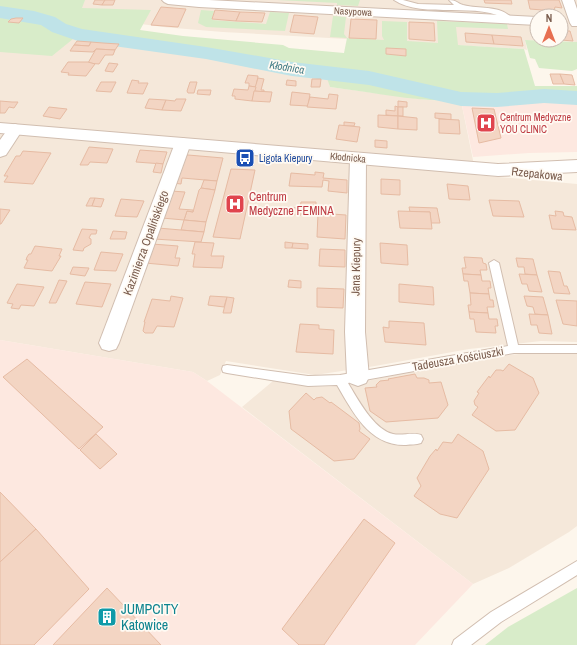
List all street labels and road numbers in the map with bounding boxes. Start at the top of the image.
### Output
street label: Nasypowa [334,4,373,19]
street label: Kłodnicka [329,149,367,166]
street label: Rzepakowa [511,163,564,185]
street label: Kazimierza Opalińskiego [120,188,172,298]
street label: Jana Kiepury [347,238,365,296]
street label: Tadeusza Kościuszki [411,343,505,375]

